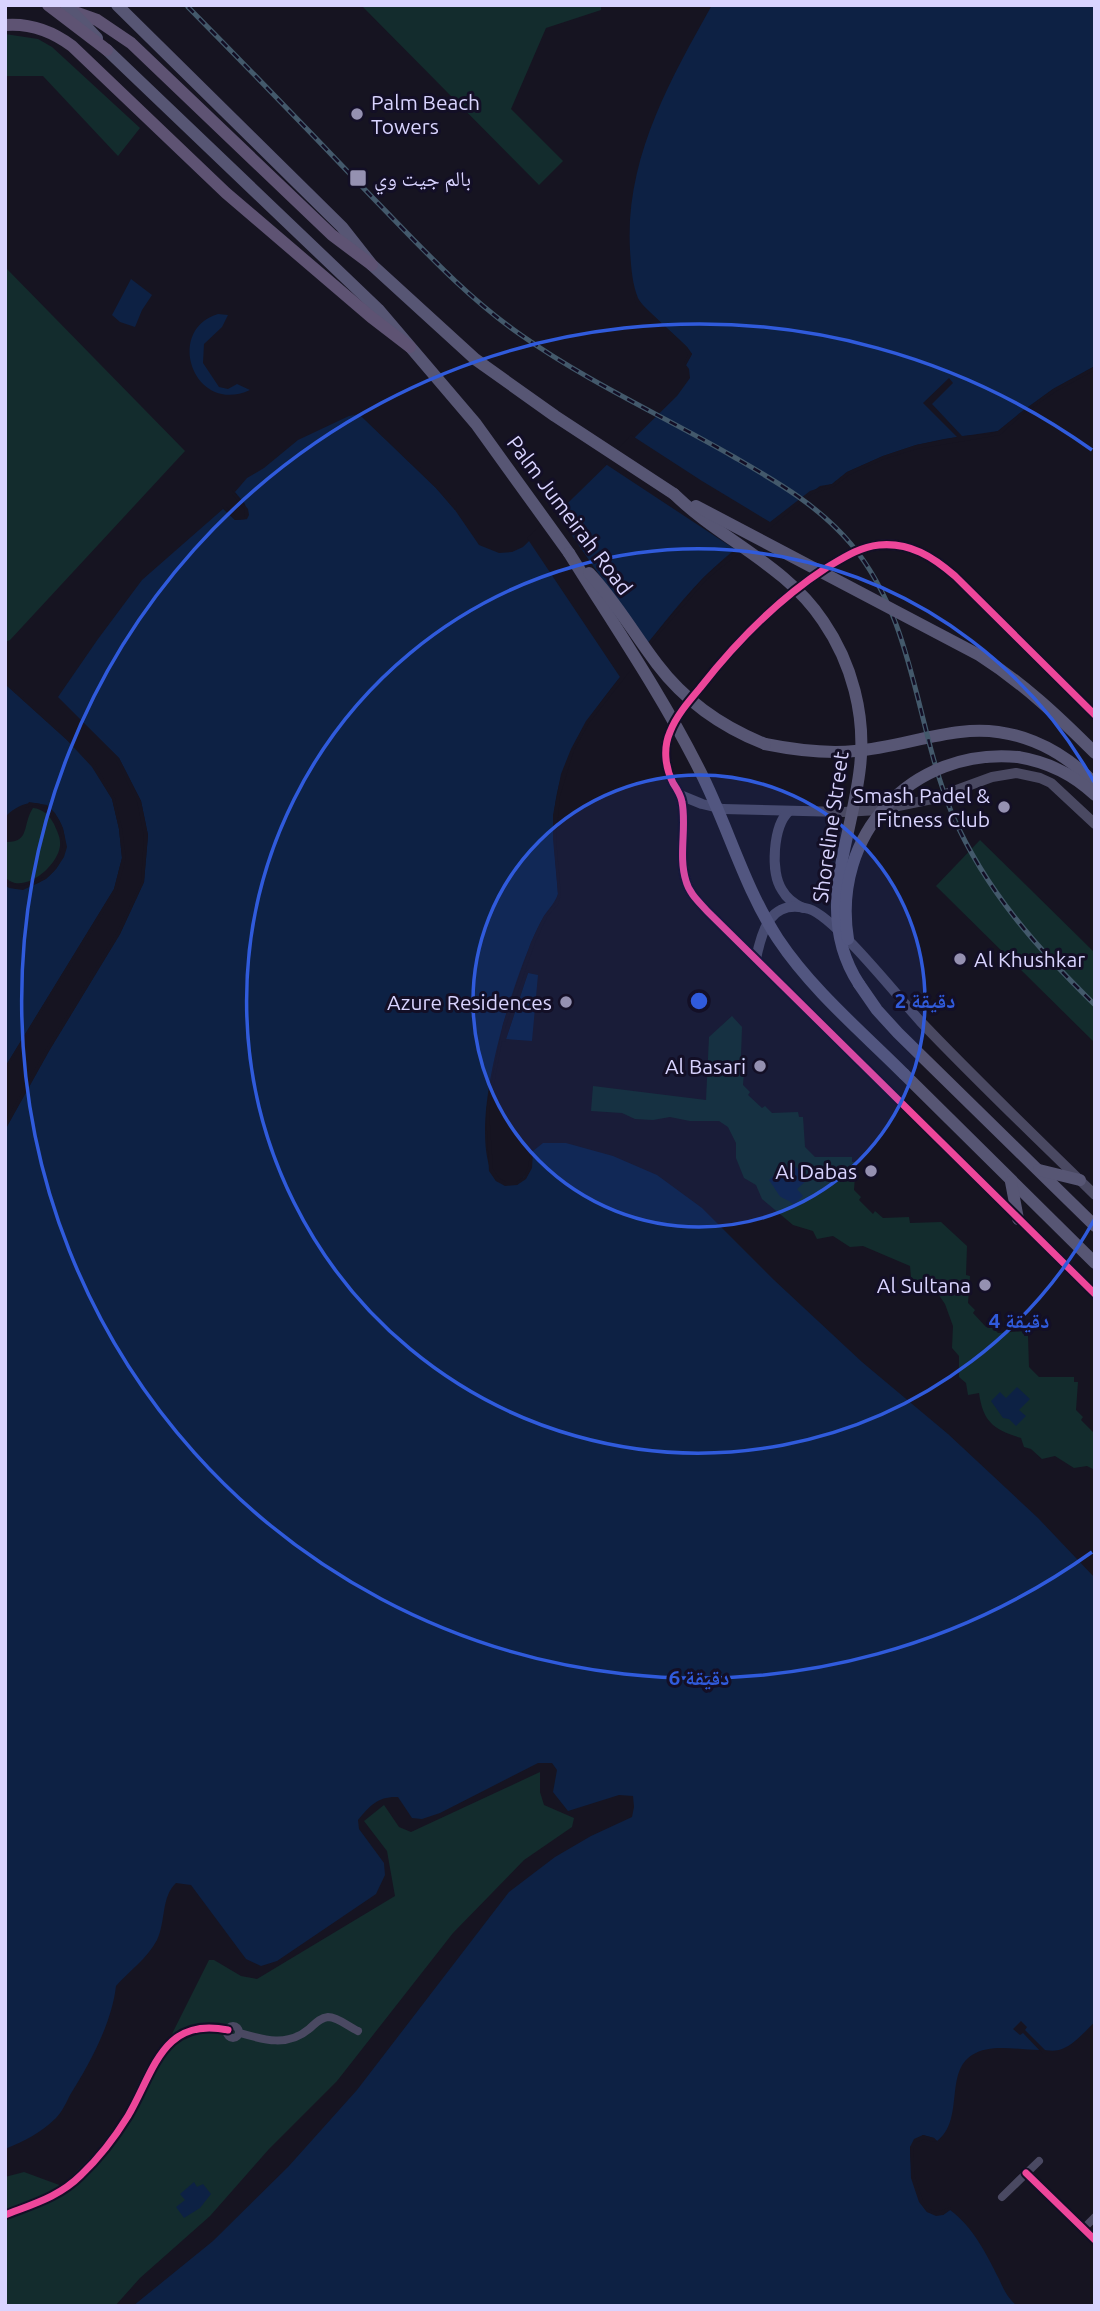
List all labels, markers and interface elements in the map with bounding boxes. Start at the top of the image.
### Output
place label: Palm Beach Towers [371,90,480,138]
marker: Palm Beach Towers [349,106,365,122]
place label: بالم جيت وي [374,166,471,195]
marker: بالم جيت وي [348,168,368,188]
street label: Palm Jumeirah Road [502,431,638,599]
street label: Shoreline Street [808,750,852,904]
place label: Smash Padel & Fitness Club [853,783,990,831]
marker: Smash Padel & Fitness Club [996,799,1012,815]
place label: Al Khushkar [974,947,1085,971]
marker: Al Khushkar [952,951,968,967]
text: 2 دقيقة [895,988,955,1013]
centre of rings [687,989,711,1013]
place label: Azure Residences [387,990,552,1014]
marker: Azure Residences [558,994,574,1010]
place label: Al Basari [665,1054,746,1078]
marker: Al Basari [752,1058,768,1074]
place label: Al Dabas [775,1159,857,1183]
marker: Al Dabas [863,1163,879,1179]
place label: Al Sultana [877,1273,971,1297]
marker: Al Sultana [977,1277,993,1293]
text: 4 دقيقة [989,1308,1049,1333]
text: 6 دقيقة [669,1665,729,1690]

